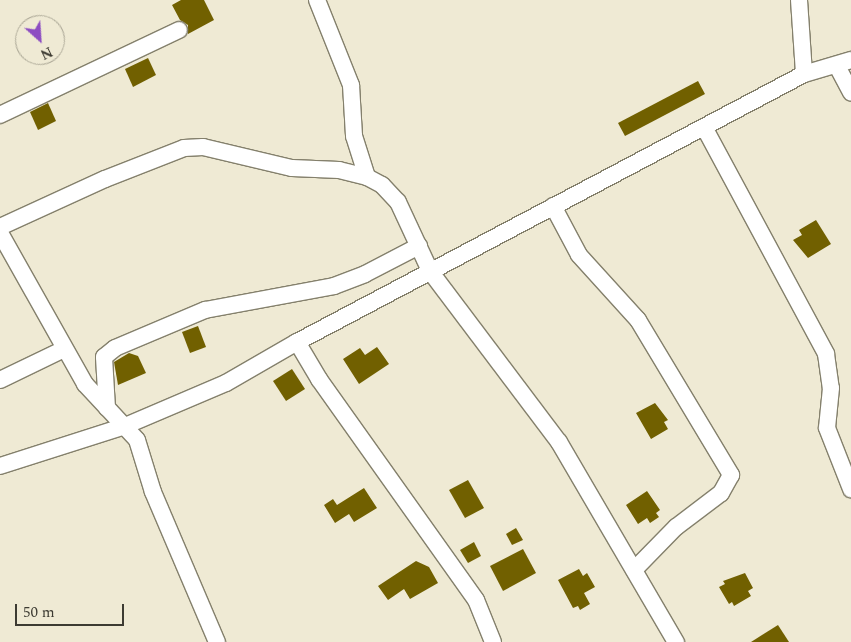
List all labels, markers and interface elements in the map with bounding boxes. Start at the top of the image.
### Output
north arrow [15,15,65,65]
text: N [37,41,56,65]
scale bar [18,594,126,626]
text: 50 m [23,601,55,624]

